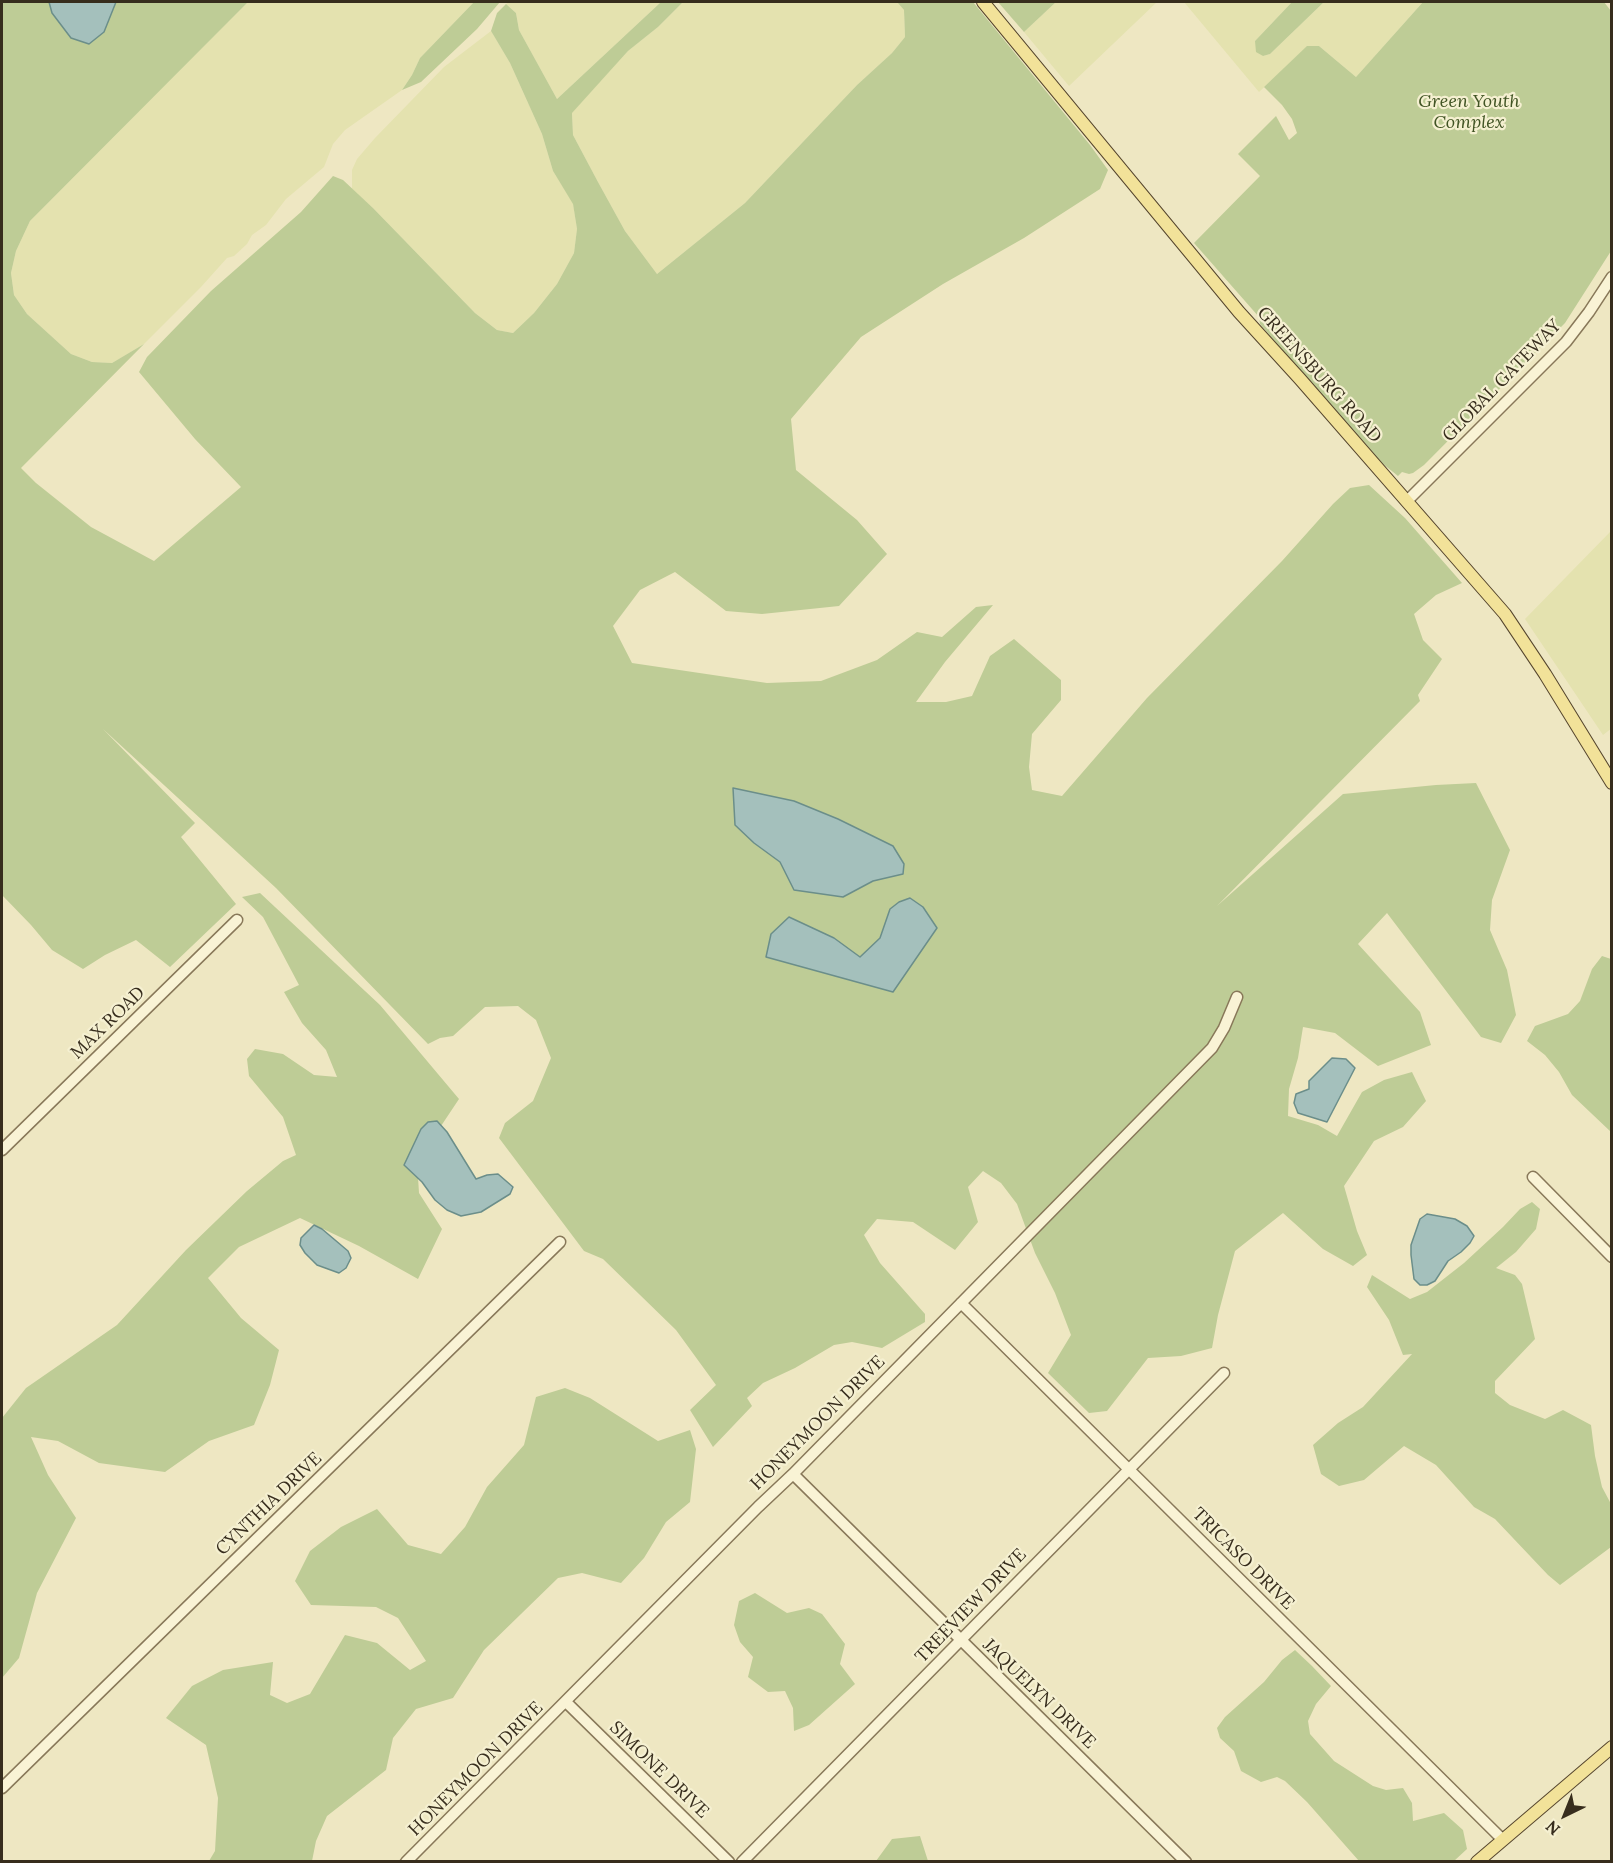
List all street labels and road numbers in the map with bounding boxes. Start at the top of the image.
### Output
street label: GREENSBURG ROAD [1252,302,1386,448]
street label: GLOBAL GATEWAY [1438,315,1566,447]
street label: MAX ROAD [66,982,150,1064]
street label: HONEYMOON DRIVE [746,1351,890,1495]
street label: CYNTHIA DRIVE [212,1448,326,1560]
street label: TRICASO DRIVE [1188,1504,1298,1614]
street label: TREEVIEW DRIVE [911,1544,1031,1668]
street label: JAQUELYN DRIVE [978,1635,1100,1753]
street label: HONEYMOON DRIVE [404,1697,548,1841]
street label: SIMONE DRIVE [605,1717,713,1823]

